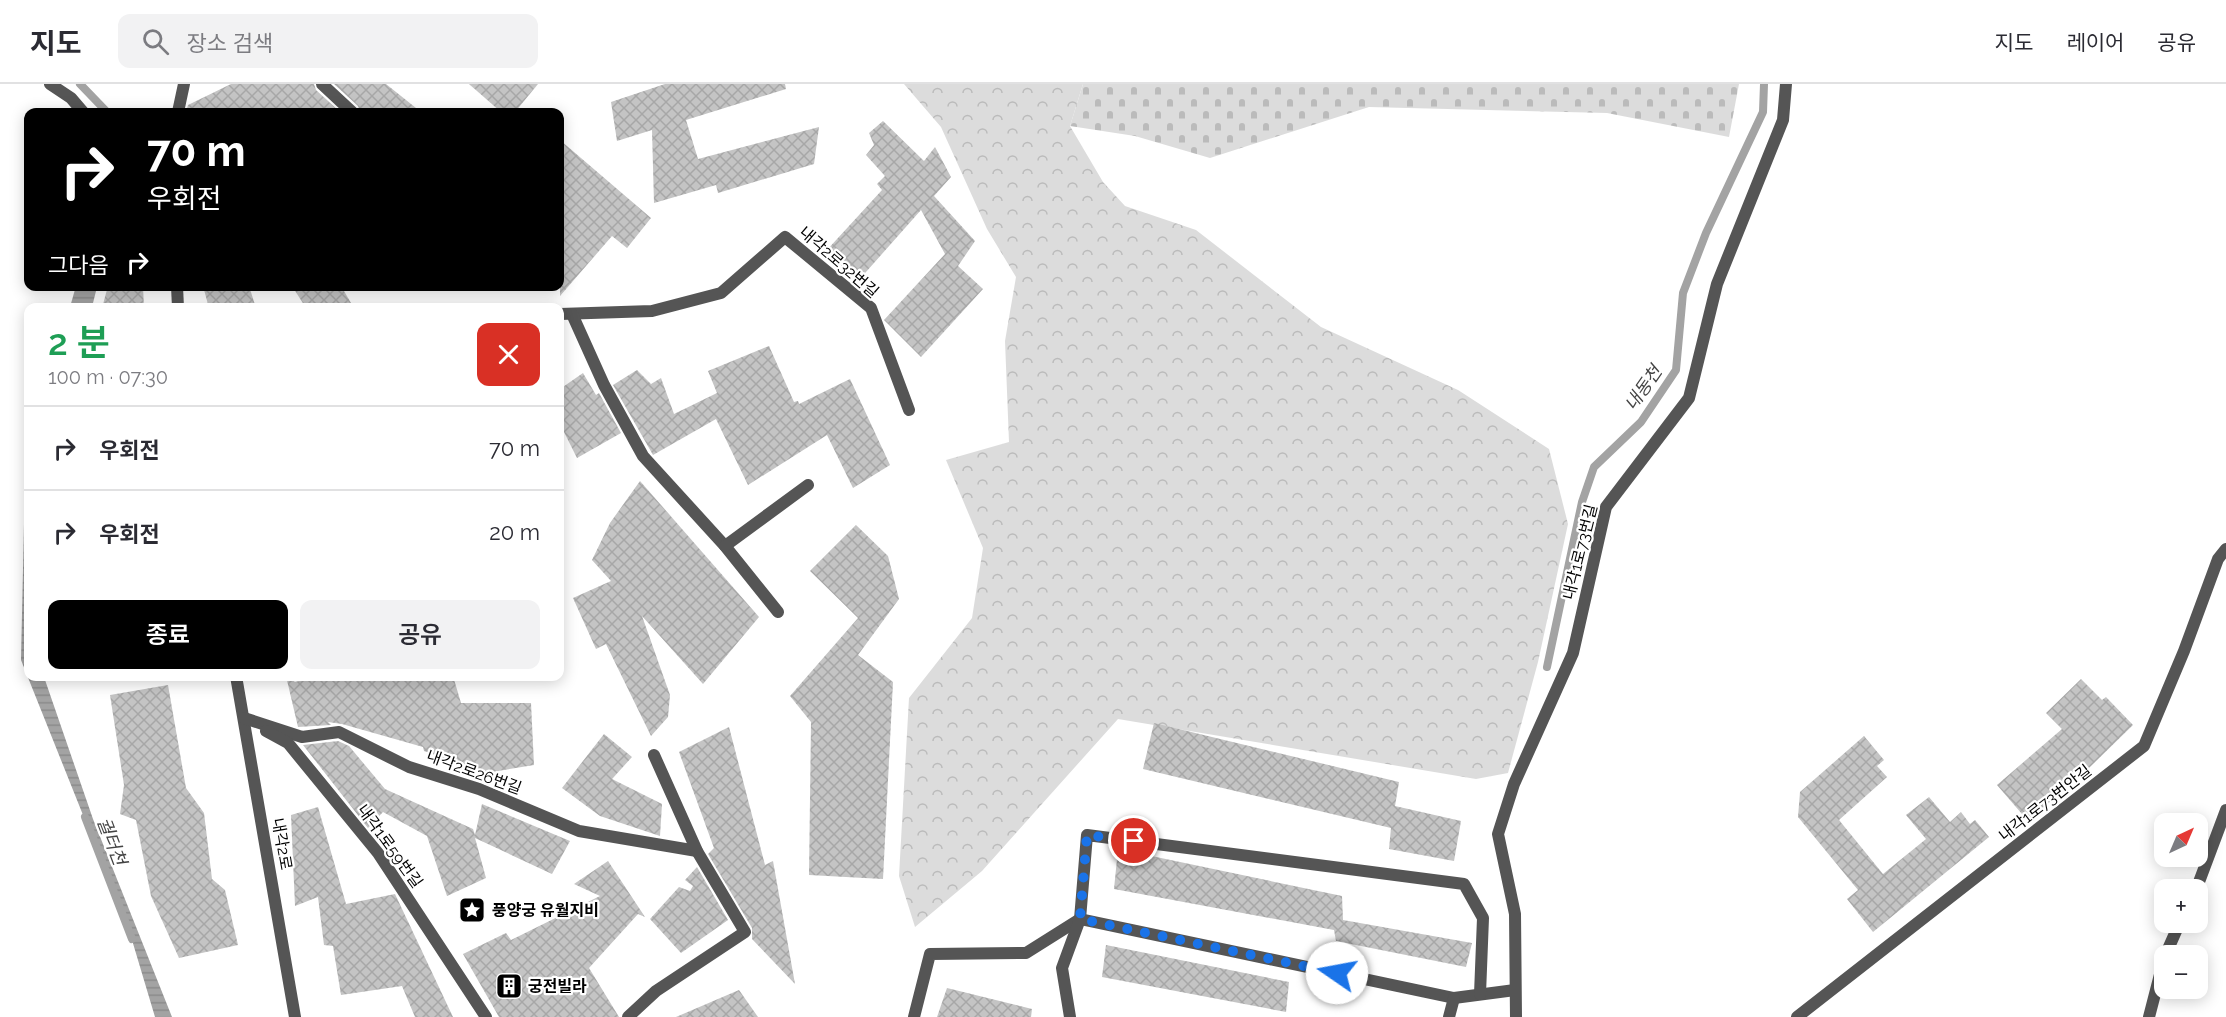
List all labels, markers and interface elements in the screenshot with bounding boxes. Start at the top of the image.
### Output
search box [118,14,538,68]
icon: search [139,25,172,58]
text: 지도 [30,27,82,60]
text: 장소 검색 [187,30,273,56]
text: 지도 [1995,30,2033,55]
text: 레이어 [2066,30,2124,55]
text: 공유 [2157,30,2196,55]
text: 70 m [147,127,246,176]
icon: right [48,132,126,210]
text: 우회전 [147,183,222,214]
street label: 내각2로32번길 [795,222,883,302]
icon: right [121,246,154,279]
text: 그다음 [48,252,109,278]
text: 2 분 [48,321,110,363]
button: close [477,323,540,386]
water label: 내동천 [1620,360,1667,414]
text: 100 m · 07:30 [48,365,168,389]
icon: right [48,432,81,465]
text: 70 m [489,435,540,461]
text: 우회전 [99,437,160,463]
street label: 내각1로73번길 [1559,502,1601,602]
icon: right [48,516,81,549]
text: 20 m [489,519,540,545]
text: 우회전 [99,521,160,547]
button: 종료 [48,600,288,669]
button: 공유 [300,600,540,669]
street label: 내각2로26번길 [424,746,524,798]
street label: 내각1로73번안길 [1995,761,2095,845]
street label: 내각1로59번길 [353,801,427,891]
north arrow [2154,813,2208,867]
map controls [2154,813,2208,999]
water label: 궐터천 [93,814,132,870]
pin [1108,815,1159,866]
street label: 내각2로 [268,816,296,872]
icon: arrive [1117,824,1150,857]
button: + [2154,879,2208,933]
place icon: 풍양궁 유월지비 [457,895,487,925]
place label: 풍양궁 유월지비 [492,901,599,920]
position arrow [1305,941,1369,1005]
button: − [2154,945,2208,999]
building icon: 궁전빌라 [494,971,524,1001]
place label: 궁전빌라 [528,977,587,996]

